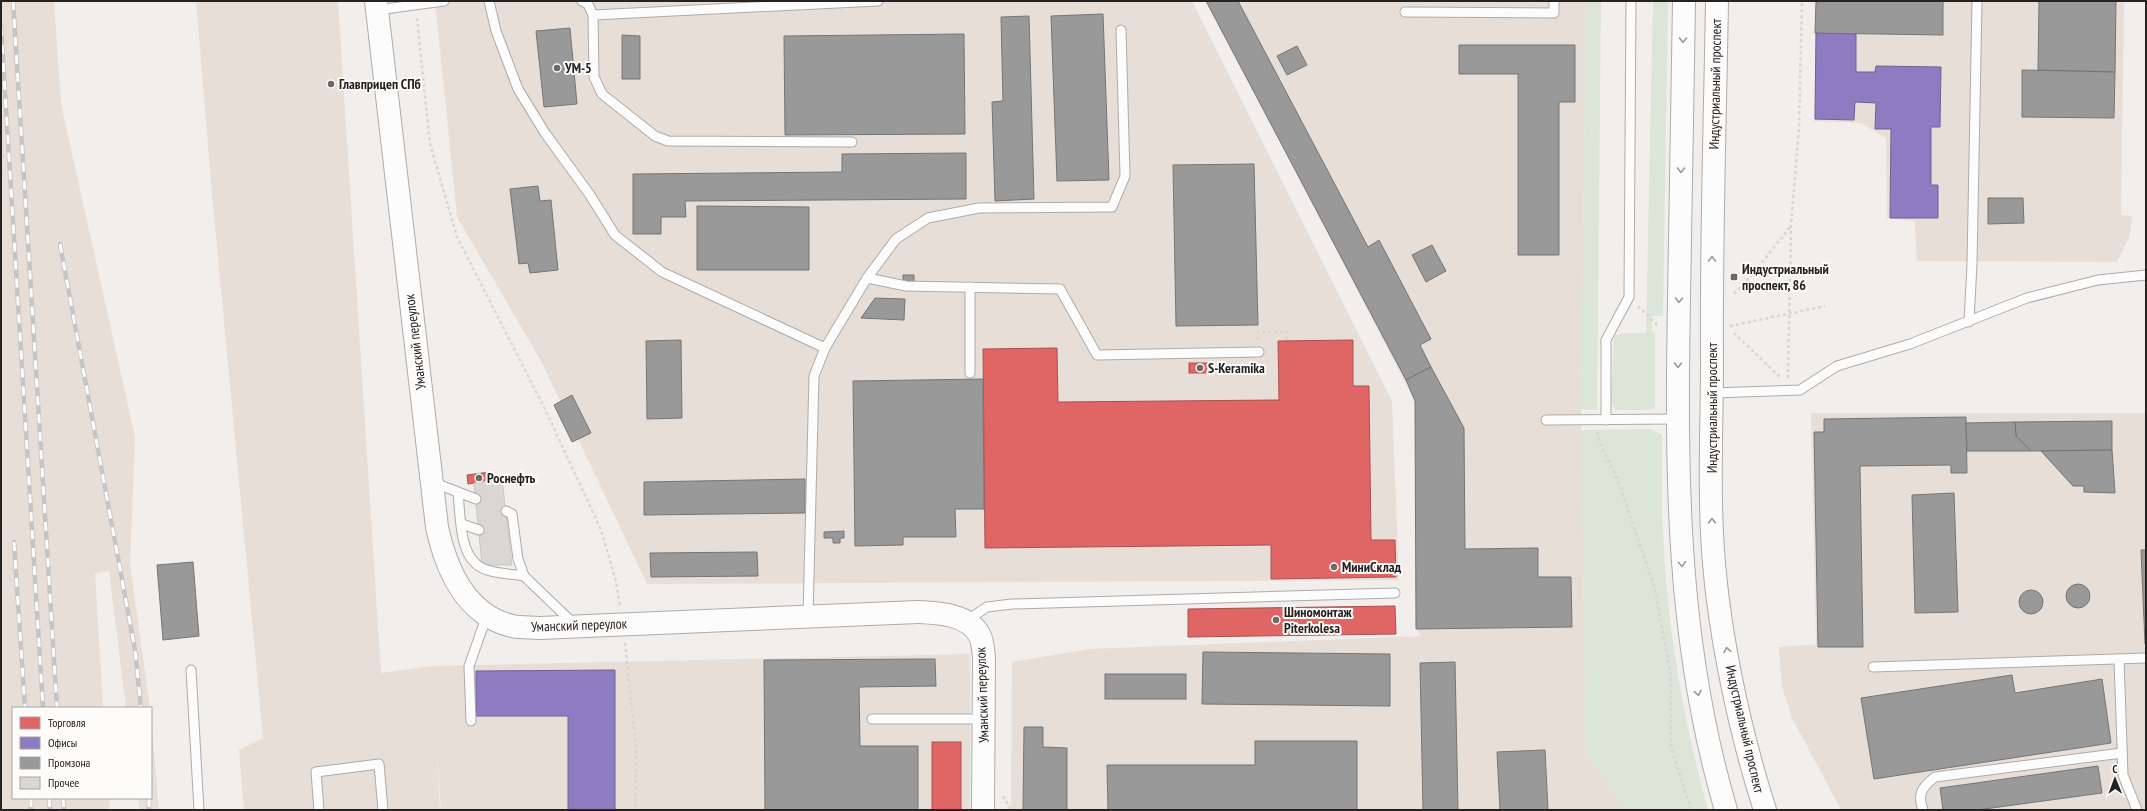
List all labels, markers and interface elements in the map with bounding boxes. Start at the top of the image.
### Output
street label: Индустриальный проспект [1705,18,1725,150]
one-way arrow [1679,37,1687,43]
place label: УМ-5 [564,59,592,77]
marker: УМ-5 [552,63,562,73]
place label: Главприцеп СПб [339,75,421,93]
marker: Главприцеп СПб [326,79,336,89]
one-way arrow [1677,167,1685,173]
one-way arrow [1708,256,1717,262]
place label: Индустриальный проспект, 86 [1742,260,1829,294]
marker: Индустриальный проспект, 86 [1729,272,1739,282]
street label: Уманский переулок [400,293,430,391]
one-way arrow [1675,297,1683,303]
street label: Индустриальный проспект [1703,342,1721,473]
place label: S-Keramika [1208,359,1265,377]
one-way arrow [1674,362,1682,368]
marker: S-Keramika [1195,363,1205,373]
place label: Роснефть [487,469,536,487]
marker: Роснефть [474,473,484,483]
one-way arrow [1708,518,1716,524]
place label: МиниСклад [1342,558,1402,576]
one-way arrow [1678,561,1687,567]
marker: МиниСклад [1329,562,1339,572]
place label: Шиномонтаж Piterkolesa [1284,603,1352,637]
street label: Уманский переулок [531,614,628,636]
marker: Шиномонтаж Piterkolesa [1271,615,1281,625]
street label: Уманский переулок [971,646,993,743]
one-way arrow [1723,647,1731,653]
street label: Индустриальный проспект [1722,663,1769,795]
one-way arrow [1693,690,1702,696]
legend [12,707,152,799]
text: Торговля [48,715,86,730]
text: Офисы [48,735,77,750]
text: Промзона [48,755,91,770]
north arrow [2095,759,2135,799]
text: С [2112,762,2117,776]
text: Прочее [48,775,79,790]

